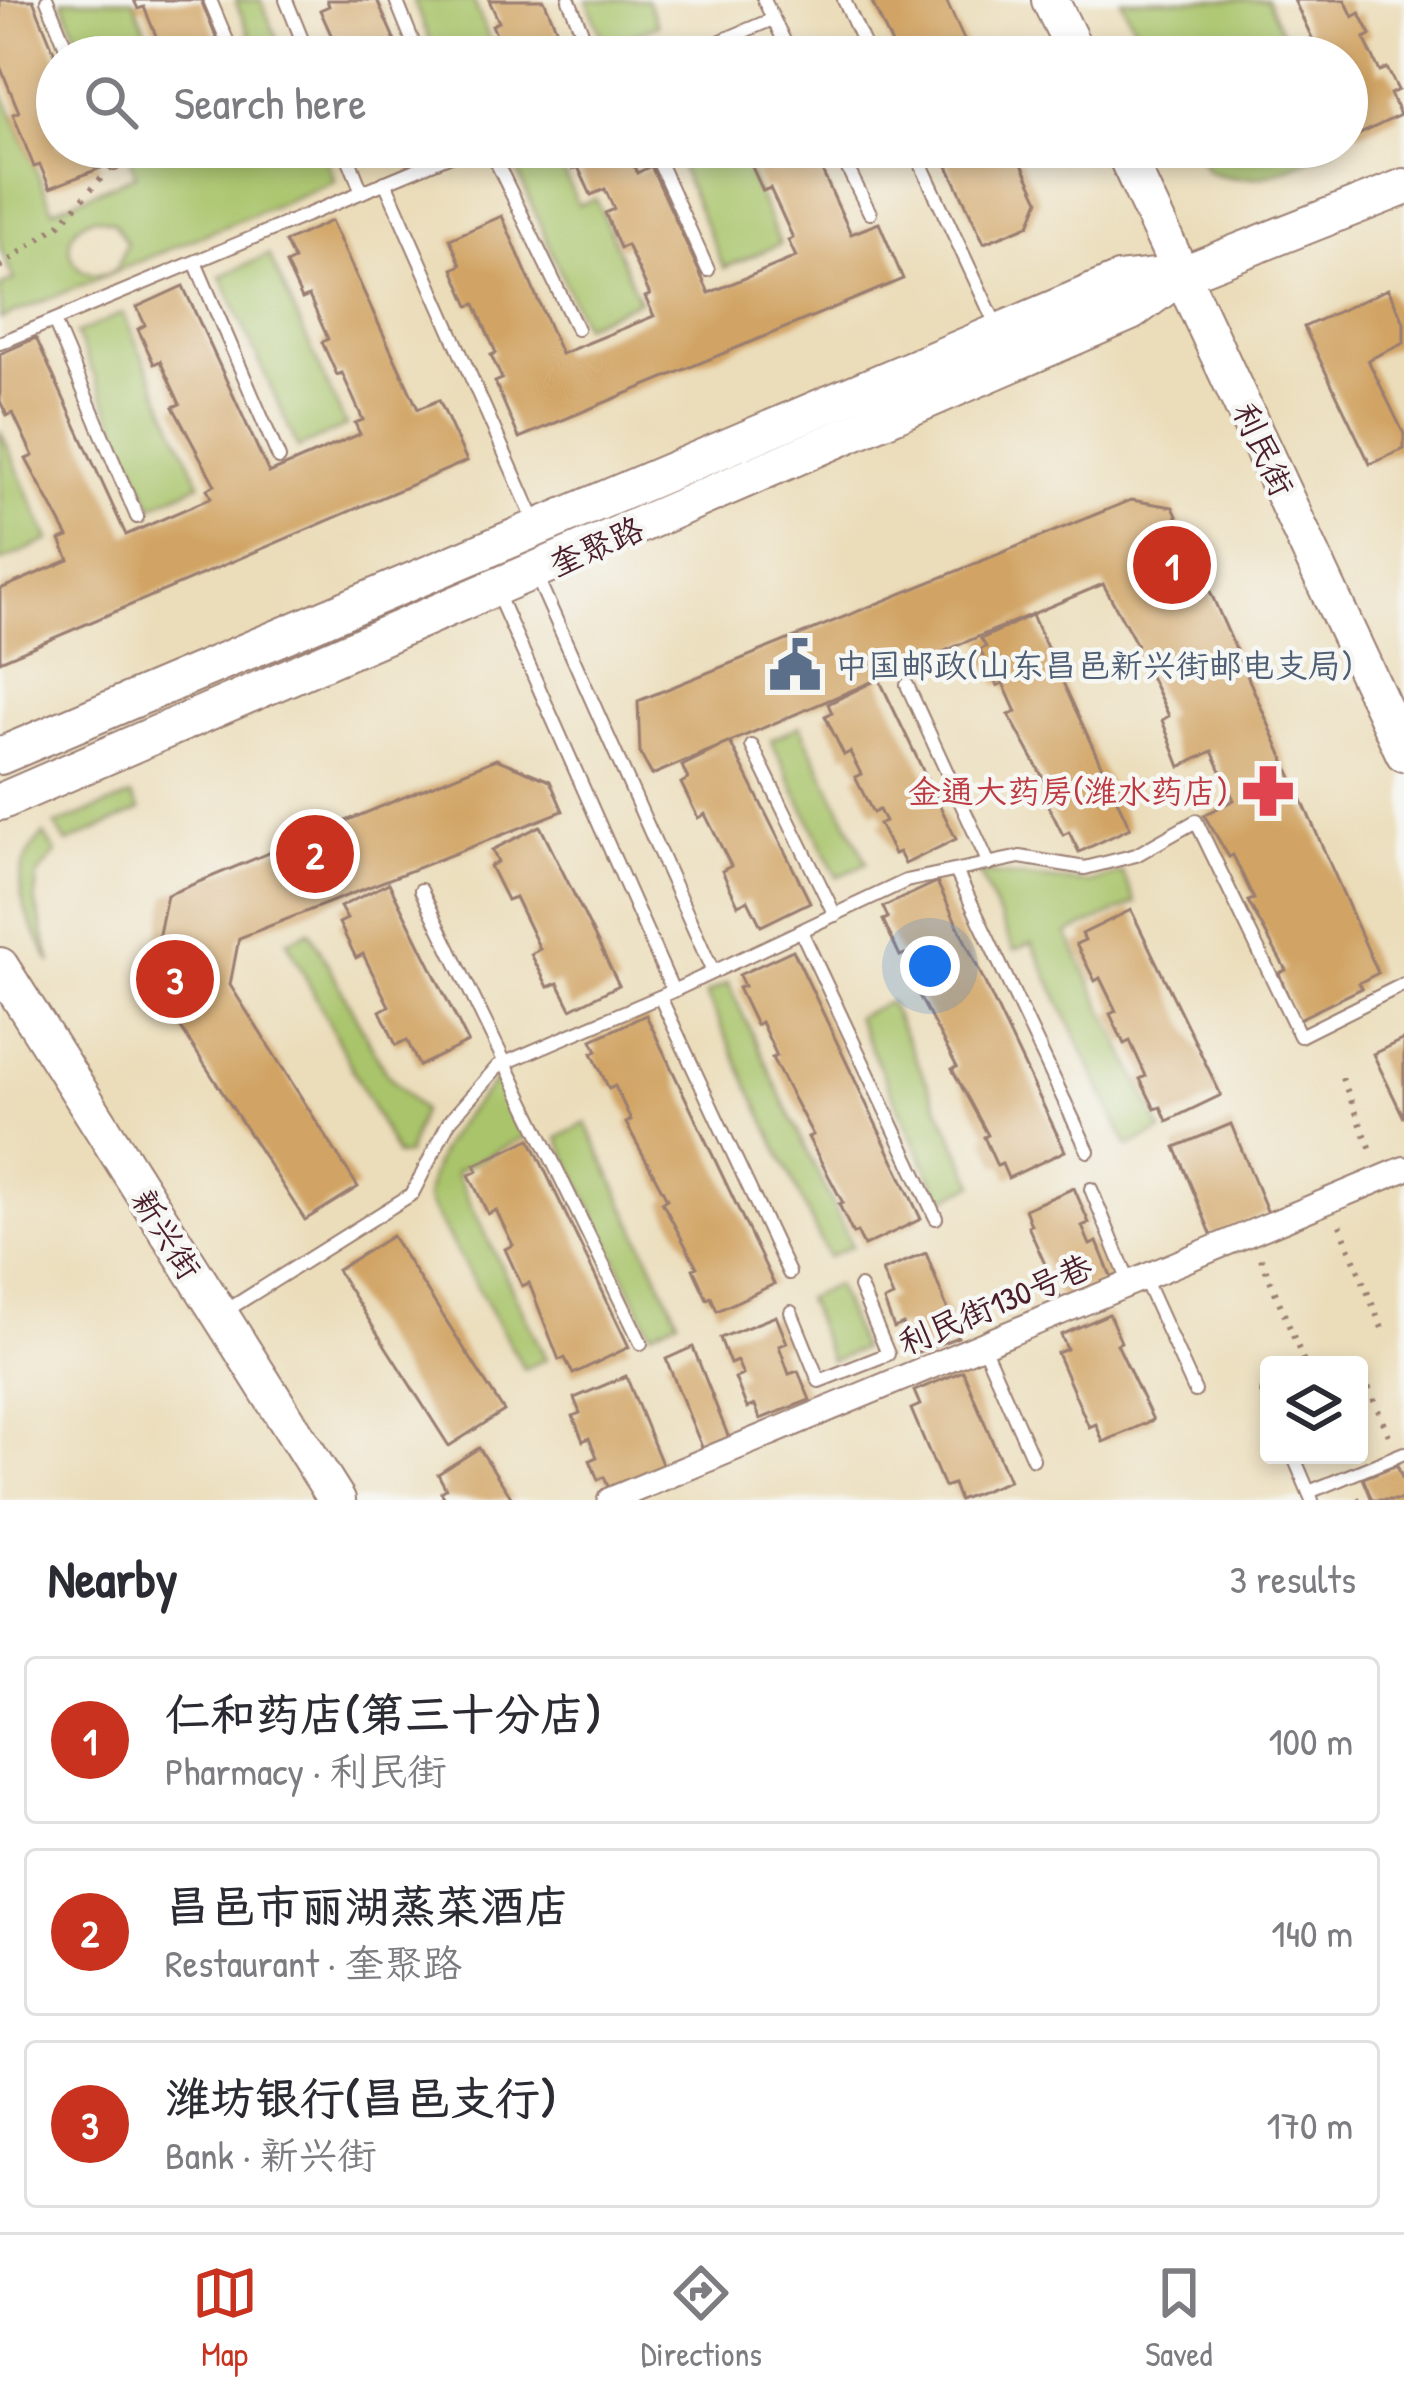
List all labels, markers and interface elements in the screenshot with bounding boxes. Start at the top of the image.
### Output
search box [36,36,1368,168]
icon: search [78,69,144,135]
text: Search here [174,72,366,133]
street label: 利民街 [1223,395,1305,503]
street label: 奎聚路 [542,506,650,586]
pin: 1 [1133,520,1211,610]
public building icon: 中国邮政(山东昌邑新兴街邮电支局) [766,636,824,694]
place label: 中国邮政(山东昌邑新兴街邮电支局) [835,643,1353,687]
pharmacy icon: 金通大药房(潍水药店) [1239,762,1297,820]
place label: 金通大药房(潍水药店) [908,769,1228,813]
pin: 2 [276,809,354,899]
pin: 3 [136,934,214,1024]
your location [900,936,960,996]
street label: 新兴街 [122,1180,212,1288]
street label: 利民街130号巷 [891,1243,1099,1365]
map controls [1260,1356,1368,1464]
button: layers [1260,1356,1368,1464]
text: Nearby [48,1544,178,1613]
text: 3 results [1230,1552,1356,1605]
text: 仁和药店(第三十分店) [165,1683,601,1744]
text: 1 [83,1714,97,1767]
text: 100 m [1268,1714,1353,1767]
text: Pharmacy · 利民街 [165,1744,447,1797]
text: 昌邑市丽湖蒸菜酒店 [165,1875,570,1936]
text: 2 [81,1906,99,1959]
text: 140 m [1271,1906,1353,1959]
text: Restaurant · 奎聚路 [165,1936,462,1989]
text: 潍坊银行(昌邑支行) [165,2067,556,2128]
text: 3 [81,2098,99,2151]
text: 170 m [1267,2098,1353,2151]
text: Bank · 新兴街 [165,2128,377,2181]
tab: Map [192,2260,258,2376]
tab: Directions [641,2260,762,2376]
tab: Saved [1145,2260,1212,2376]

